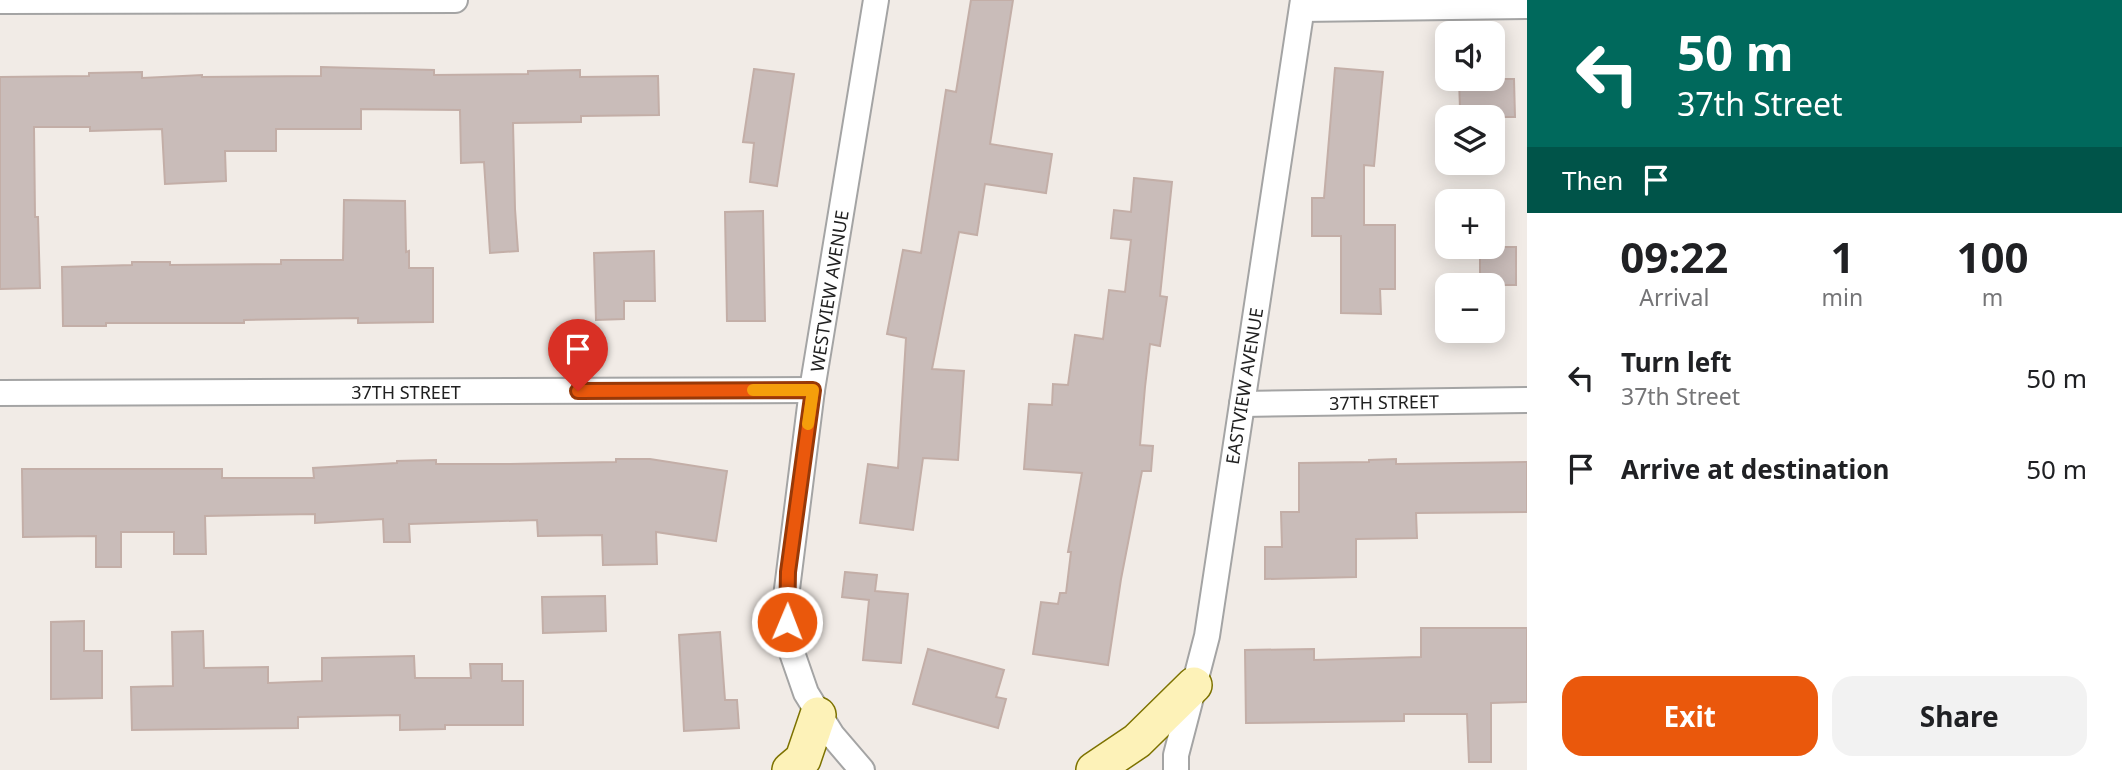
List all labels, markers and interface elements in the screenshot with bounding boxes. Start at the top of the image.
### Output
text: 50 m [1677,19,1794,85]
map controls [1435,21,1505,343]
button: sound [1435,21,1505,91]
icon: left [1562,28,1653,119]
text: 37th Street [1677,82,1843,125]
button: layers [1435,105,1505,175]
icon: arrive [1637,161,1675,199]
text: Then [1562,162,1623,198]
button: + [1435,189,1505,259]
street label: WESTVIEW AVENUE [804,208,854,374]
text: 09:22 [1620,228,1728,285]
text: 1 [1830,228,1854,285]
text: 100 [1957,228,2029,285]
button: − [1435,273,1505,343]
text: Arrival [1639,281,1709,313]
text: min [1822,281,1863,313]
text: m [1982,281,2003,313]
street label: EASTVIEW AVENUE [1220,306,1268,466]
pin [548,319,608,391]
icon: arrive [559,330,597,368]
text: Turn left [1621,344,1732,380]
icon: left [1562,359,1600,397]
text: 50 m [2026,360,2087,396]
street label: 37TH STREET [351,380,461,404]
text: 37th Street [1621,380,1740,412]
street label: 37TH STREET [1329,389,1439,415]
icon: arrive [1562,450,1600,488]
text: Arrive at destination [1621,451,1890,487]
text: 50 m [2026,451,2087,487]
position arrow [750,585,824,659]
button: Exit [1562,676,1818,756]
button: Share [1832,676,2087,756]

